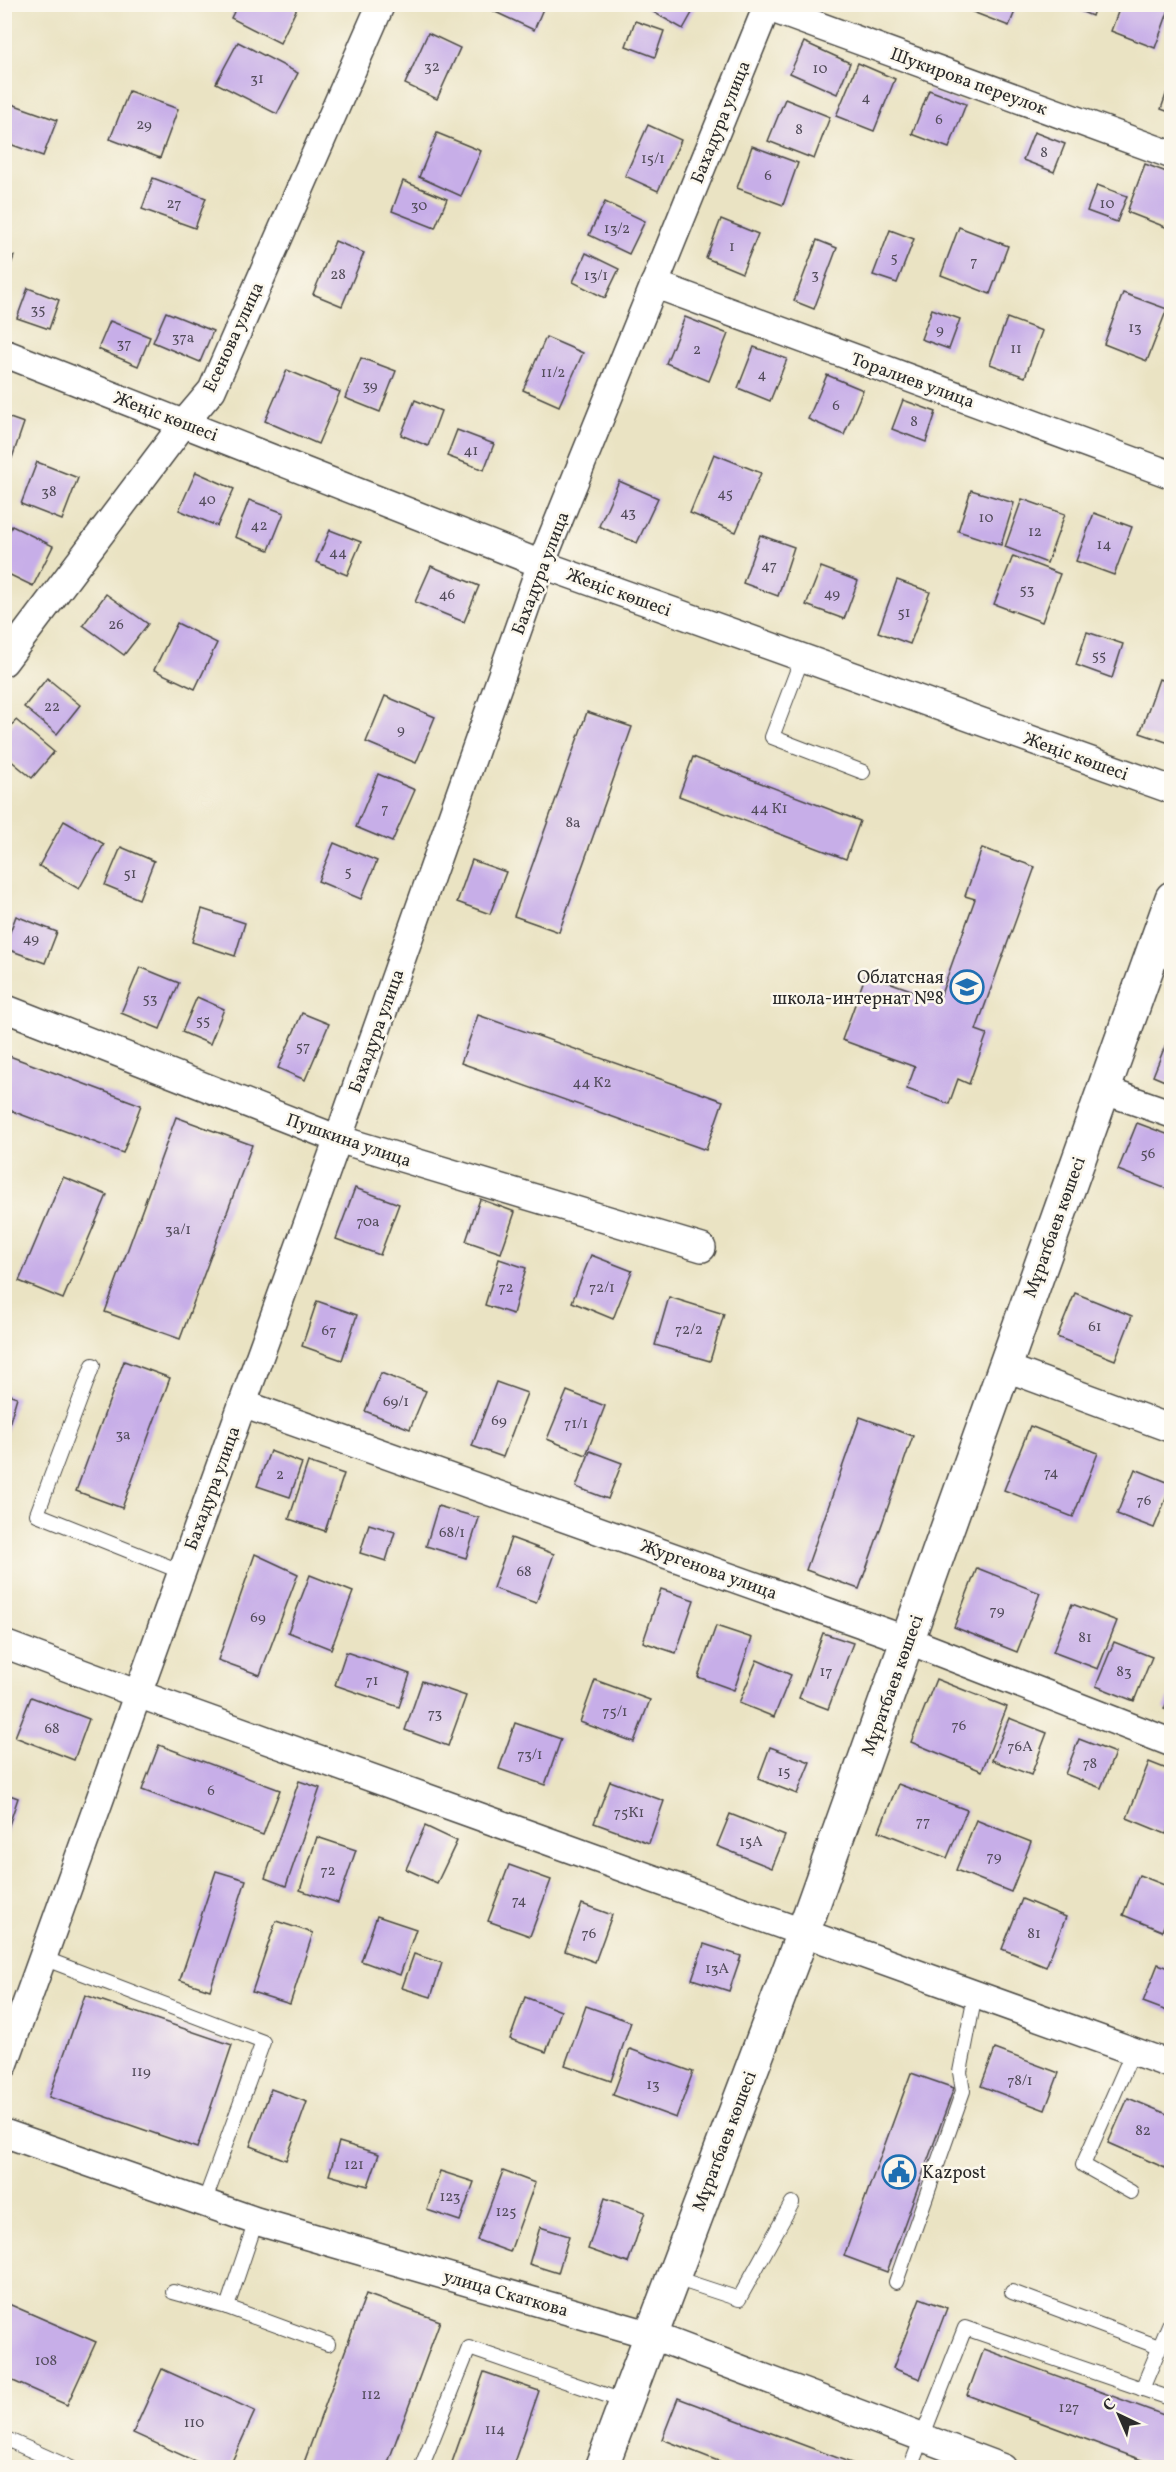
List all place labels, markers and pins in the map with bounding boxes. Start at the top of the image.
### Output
place label: Облатсная школа-интернат №8 [772,966,944,1012]
school or university icon: Облатсная школа-интернат №8 [949,969,985,1005]
public building icon: Kazpost [881,2154,917,2190]
place label: Kazpost [922,2161,986,2186]

